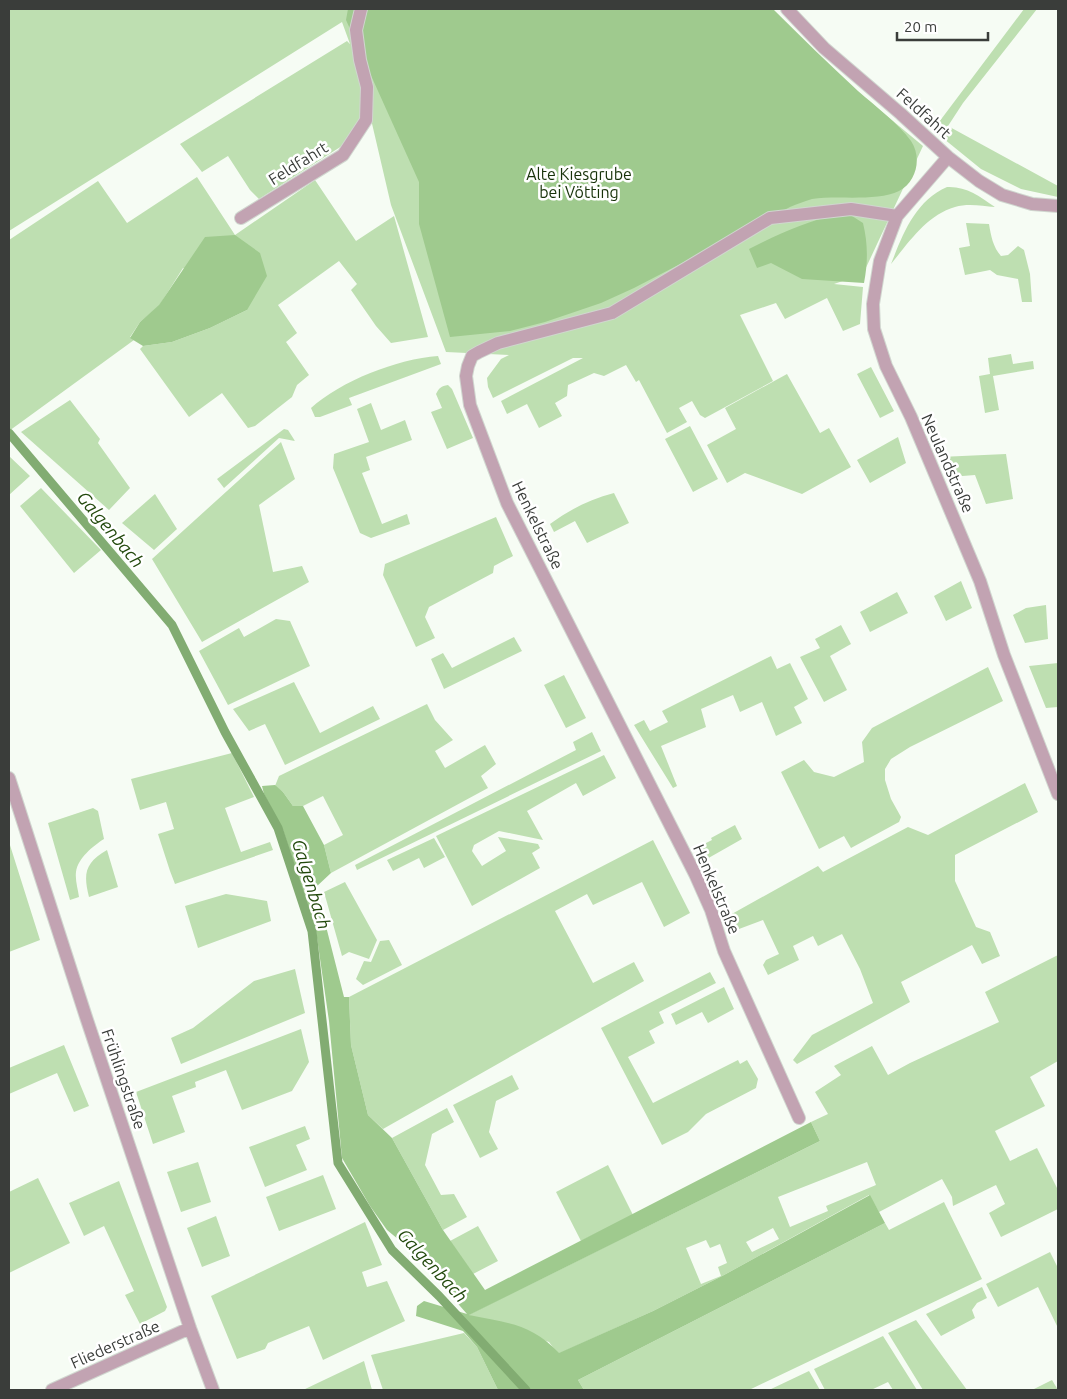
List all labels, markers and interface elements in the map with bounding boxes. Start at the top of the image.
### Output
scale bar [897,10,988,42]
text: 20 m [904,18,937,35]
street label: Feldfahrt [893,84,955,142]
street label: Feldfahrt [265,137,332,188]
park label: Alte Kiesgrube bei Vötting [526,165,632,201]
street label: Neulandstraße [918,411,978,515]
street label: Henkelstraße [509,478,567,572]
water label: Galgenbach [73,487,149,571]
water label: Galgenbach [289,837,335,931]
street label: Henkelstraße [690,841,744,937]
street label: Frühlingstraße [98,1026,150,1132]
water label: Galgenbach [394,1224,472,1306]
street label: Fliederstraße [68,1316,162,1372]

